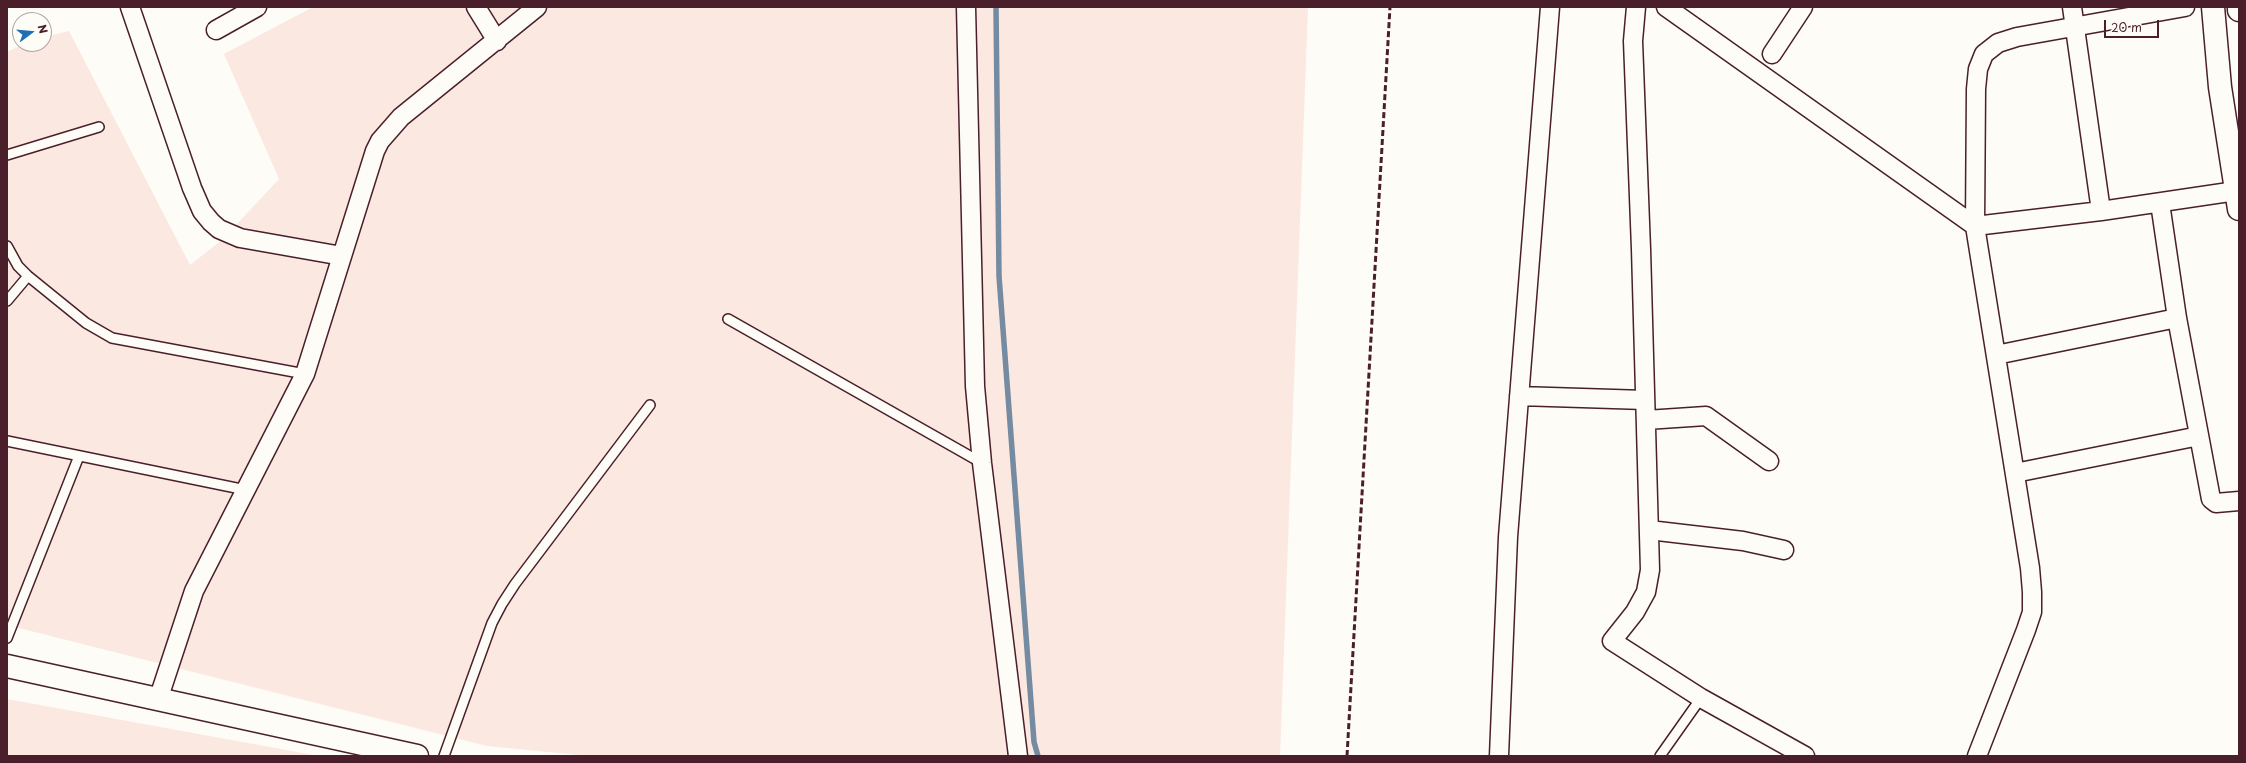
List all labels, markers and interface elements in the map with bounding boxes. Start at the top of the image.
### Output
north arrow [12,12,52,52]
scale bar [2106,12,2161,38]
text: 20 m [2111,18,2142,36]
text: N [34,22,52,35]

